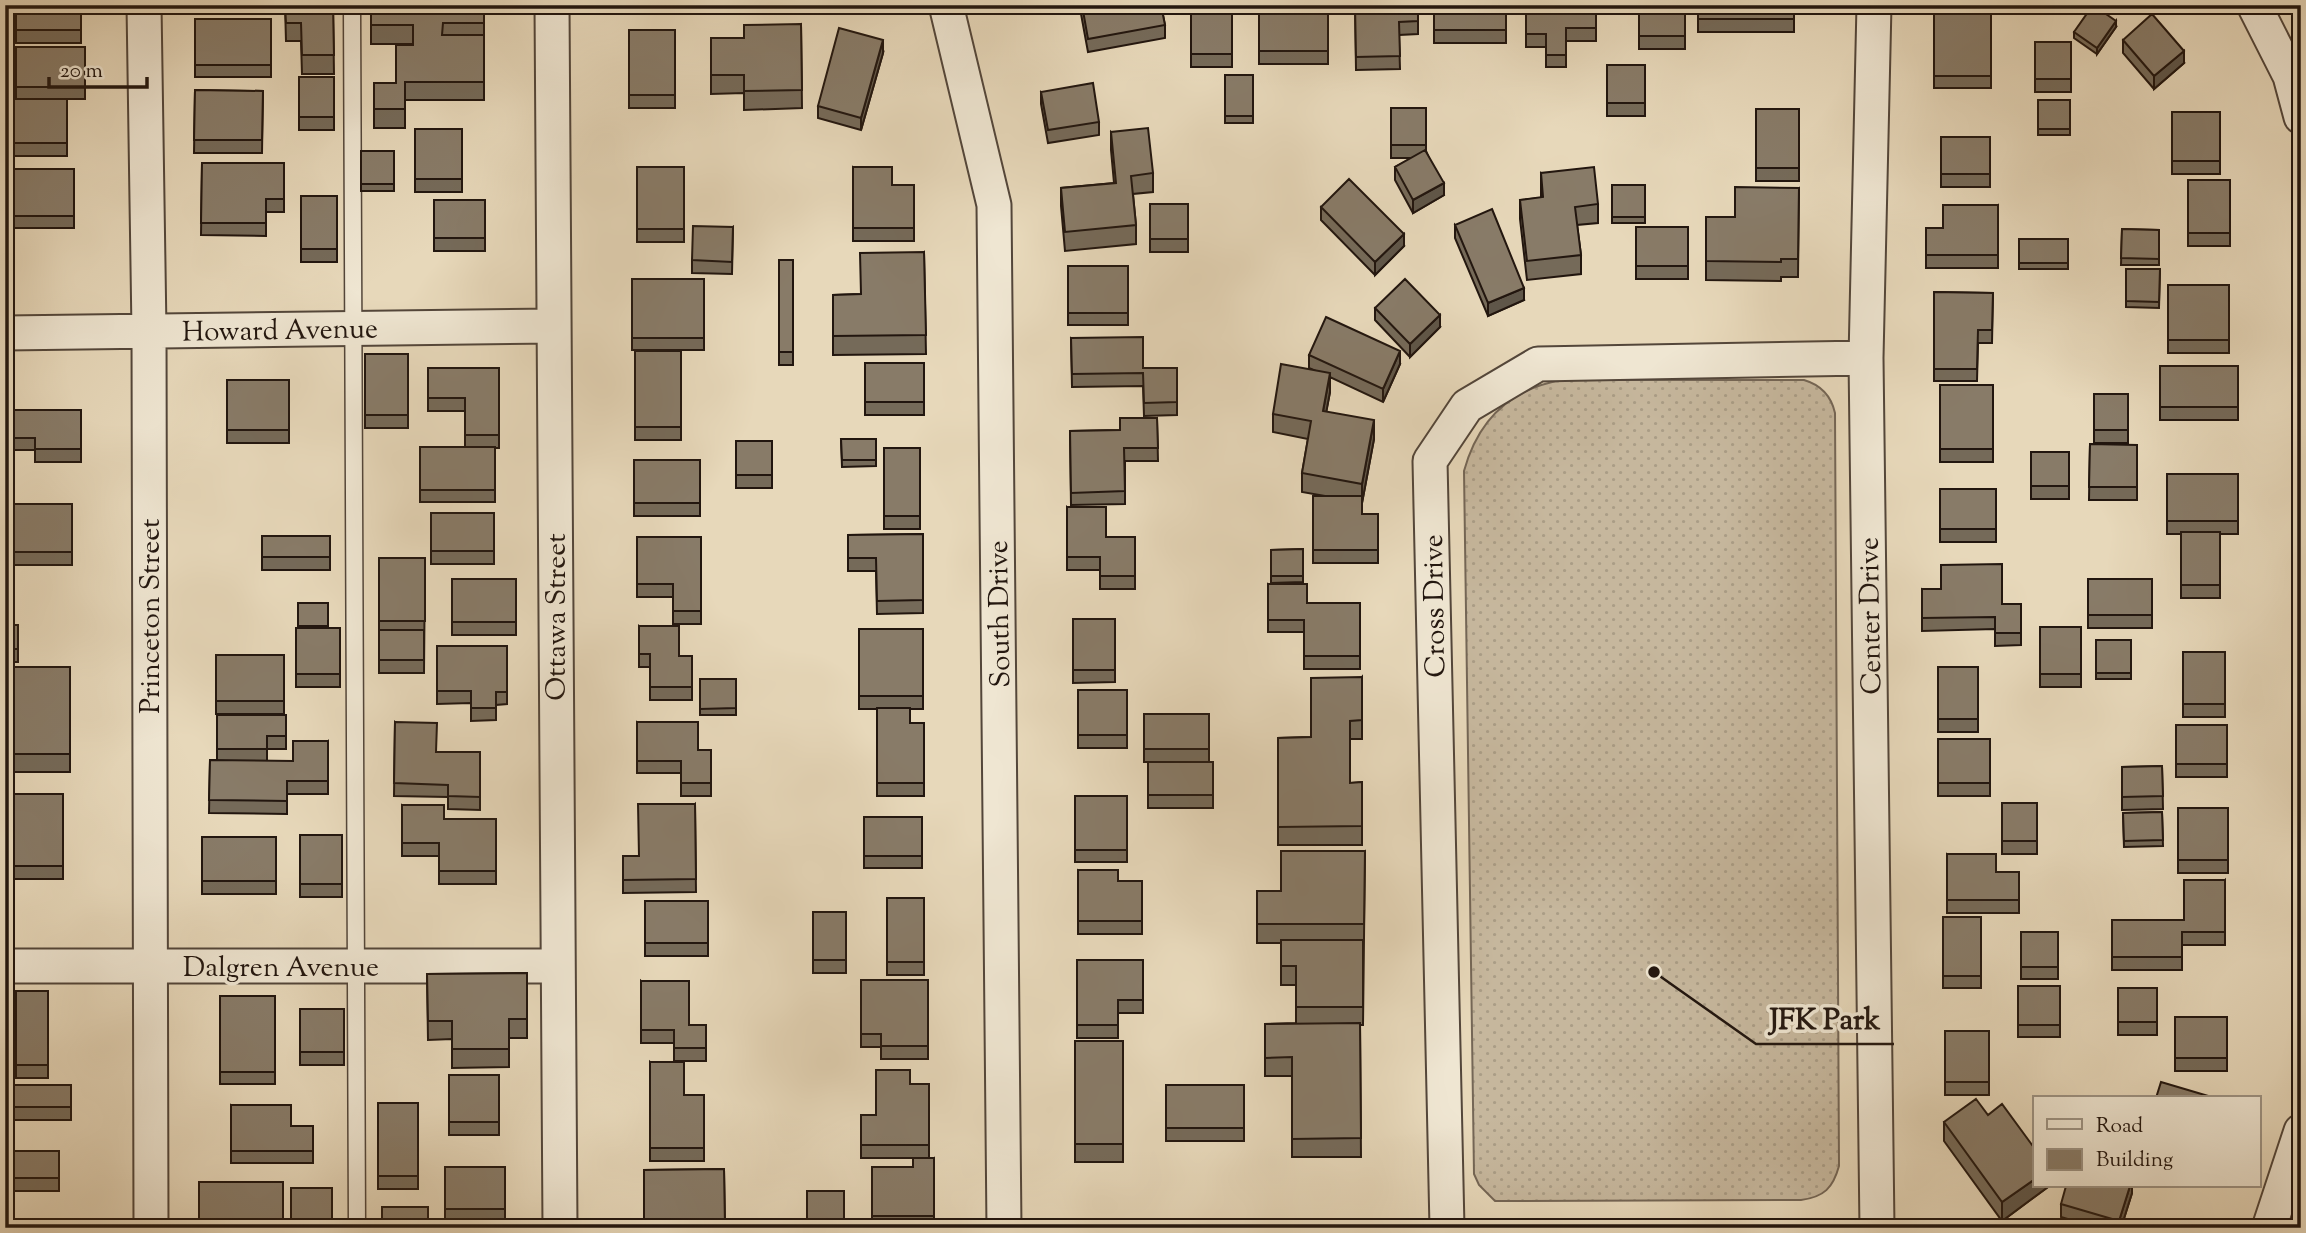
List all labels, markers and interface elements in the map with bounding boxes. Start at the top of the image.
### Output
scale bar [49,46,147,90]
text: 20 m [60,57,103,87]
street label: Howard Avenue [182,310,378,354]
street label: Princeton Street [132,518,172,714]
street label: Ottawa Street [538,533,578,701]
street label: Cross Drive [1415,534,1457,678]
street label: Center Drive [1851,537,1893,695]
street label: South Drive [980,540,1022,688]
street label: Dalgren Avenue [183,949,379,989]
callout: JFK Park [1756,993,1894,1044]
text: JFK Park [1768,1000,1881,1043]
legend [2033,1096,2260,1188]
text: Road [2096,1112,2143,1142]
text: Building [2096,1146,2173,1176]

